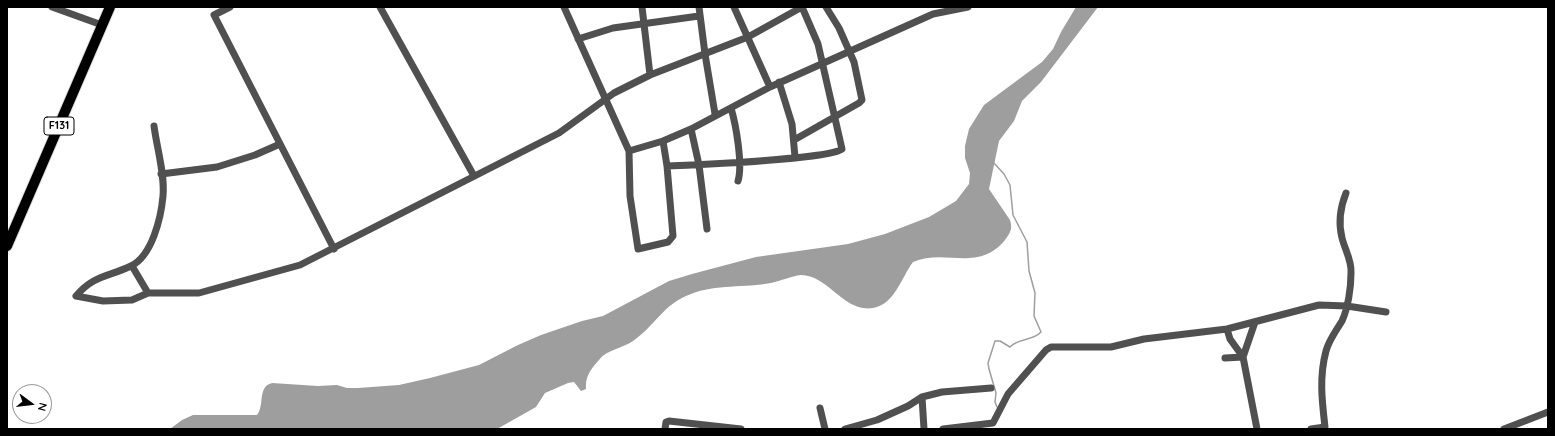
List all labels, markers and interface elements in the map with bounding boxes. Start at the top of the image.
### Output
road number: F131 [44,117,74,135]
north arrow [12,384,52,424]
text: N [35,401,50,413]

